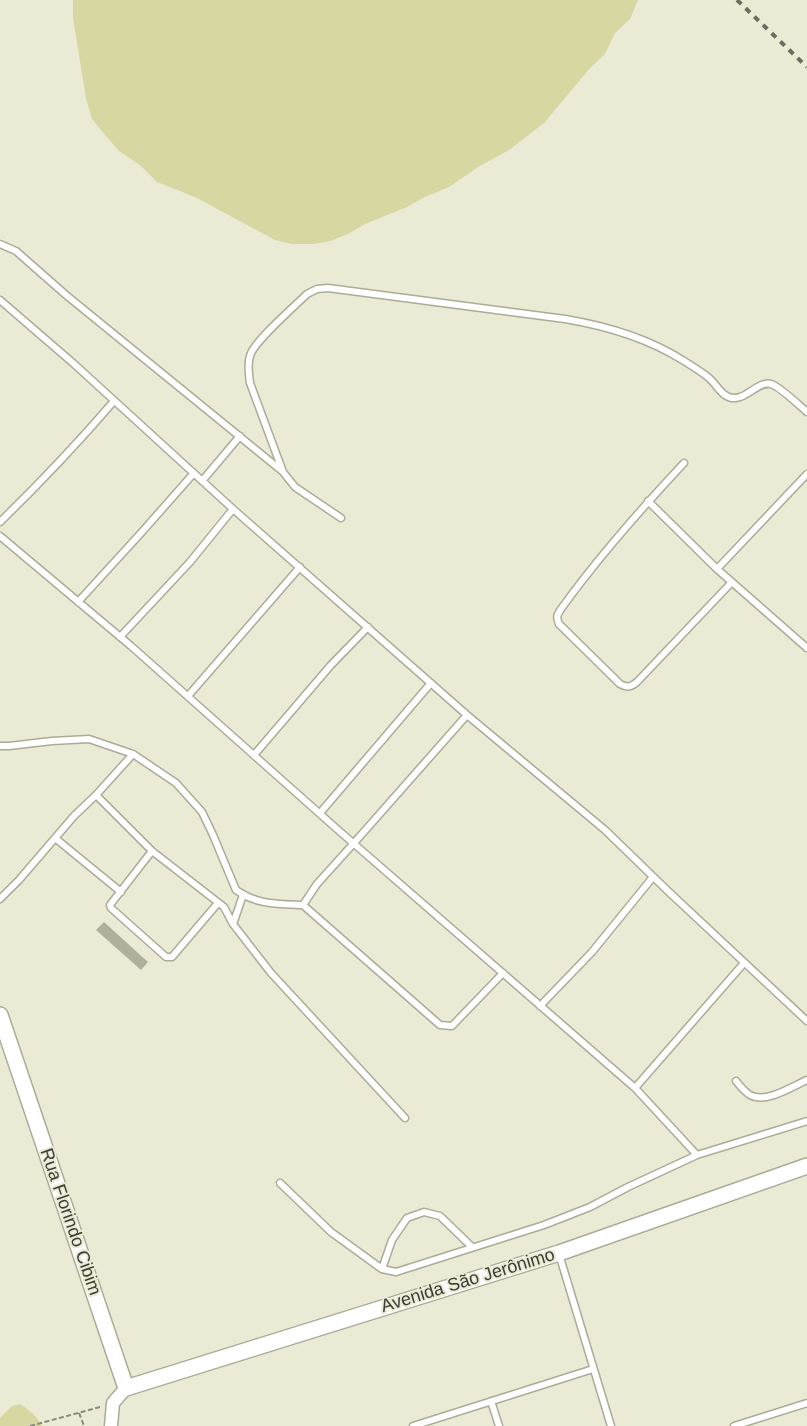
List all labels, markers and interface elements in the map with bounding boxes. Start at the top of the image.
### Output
street label: Rua Florindo Cibim [35,1146,105,1298]
street label: Avenida São Jerônimo [378,1244,558,1318]

